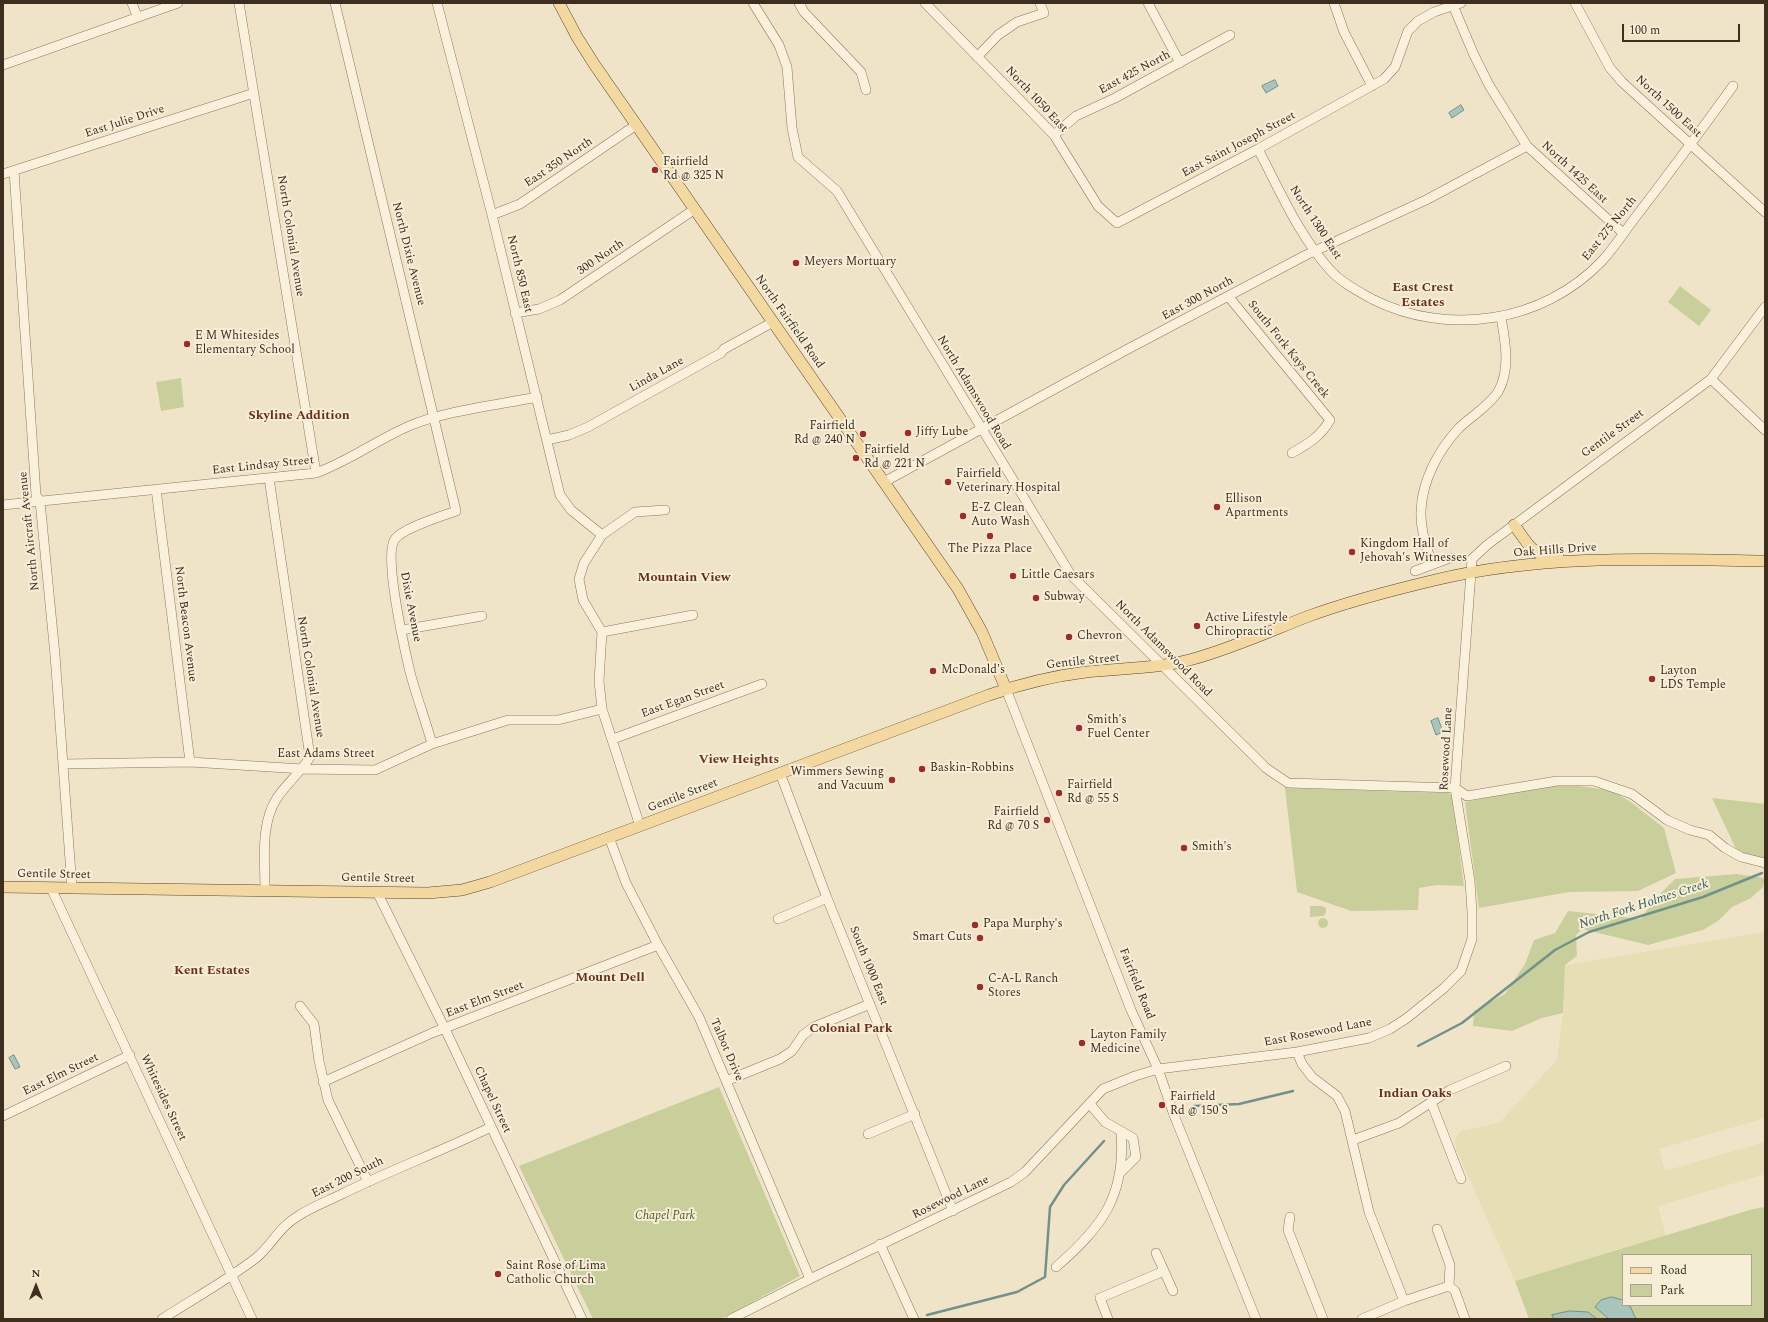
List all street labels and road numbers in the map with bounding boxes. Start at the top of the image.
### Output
street label: East 425 North [1097,48,1173,98]
street label: North 1050 East [1002,64,1070,136]
street label: North 1500 East [1632,73,1704,141]
street label: East Julie Drive [83,102,167,142]
street label: East Saint Joseph Street [1180,109,1298,181]
street label: East 350 North [522,135,596,191]
street label: North 1425 East [1538,139,1610,207]
street label: North Colonial Avenue [273,174,307,298]
street label: North 1300 East [1286,183,1344,263]
street label: East 275 North [1580,194,1640,264]
street label: North Dixie Avenue [388,201,428,307]
street label: North 850 East [503,234,535,314]
street label: 300 North [575,237,627,279]
street label: North Fairfield Road [751,273,827,371]
street label: East 300 North [1160,274,1236,324]
street label: South Fork Kays Creek [1244,298,1332,402]
street label: North Adamswood Road [933,333,1013,453]
street label: Linda Lane [627,354,687,396]
street label: Gentile Street [1579,406,1647,462]
street label: East Lindsay Street [211,453,315,479]
street label: North Aircraft Avenue [17,471,43,591]
street label: Oak Hills Drive [1513,541,1597,561]
street label: North Beacon Avenue [171,565,199,683]
street label: Dixie Avenue [396,571,424,643]
street label: North Adamswood Road [1112,598,1214,700]
street label: North Colonial Avenue [293,615,327,739]
street label: Gentile Street [1046,651,1120,673]
street label: East Egan Street [639,678,727,722]
street label: Rosewood Lane [1438,707,1456,791]
street label: East Adams Street [277,748,375,762]
street label: Gentile Street [646,776,720,816]
street label: Gentile Street [17,867,91,883]
street label: Gentile Street [341,871,415,887]
street label: South 1000 East [846,924,890,1008]
street label: Fairfield Road [1115,946,1157,1022]
street label: East Elm Street [444,979,526,1021]
street label: East Rosewood Lane [1263,1015,1373,1051]
street label: Talbot Drive [706,1016,746,1084]
street label: East Elm Street [21,1051,101,1099]
street label: Whitesides Street [137,1053,189,1143]
street label: Chapel Street [470,1064,514,1136]
street label: East 200 South [310,1154,386,1202]
street label: Rosewood Lane [910,1173,992,1223]

